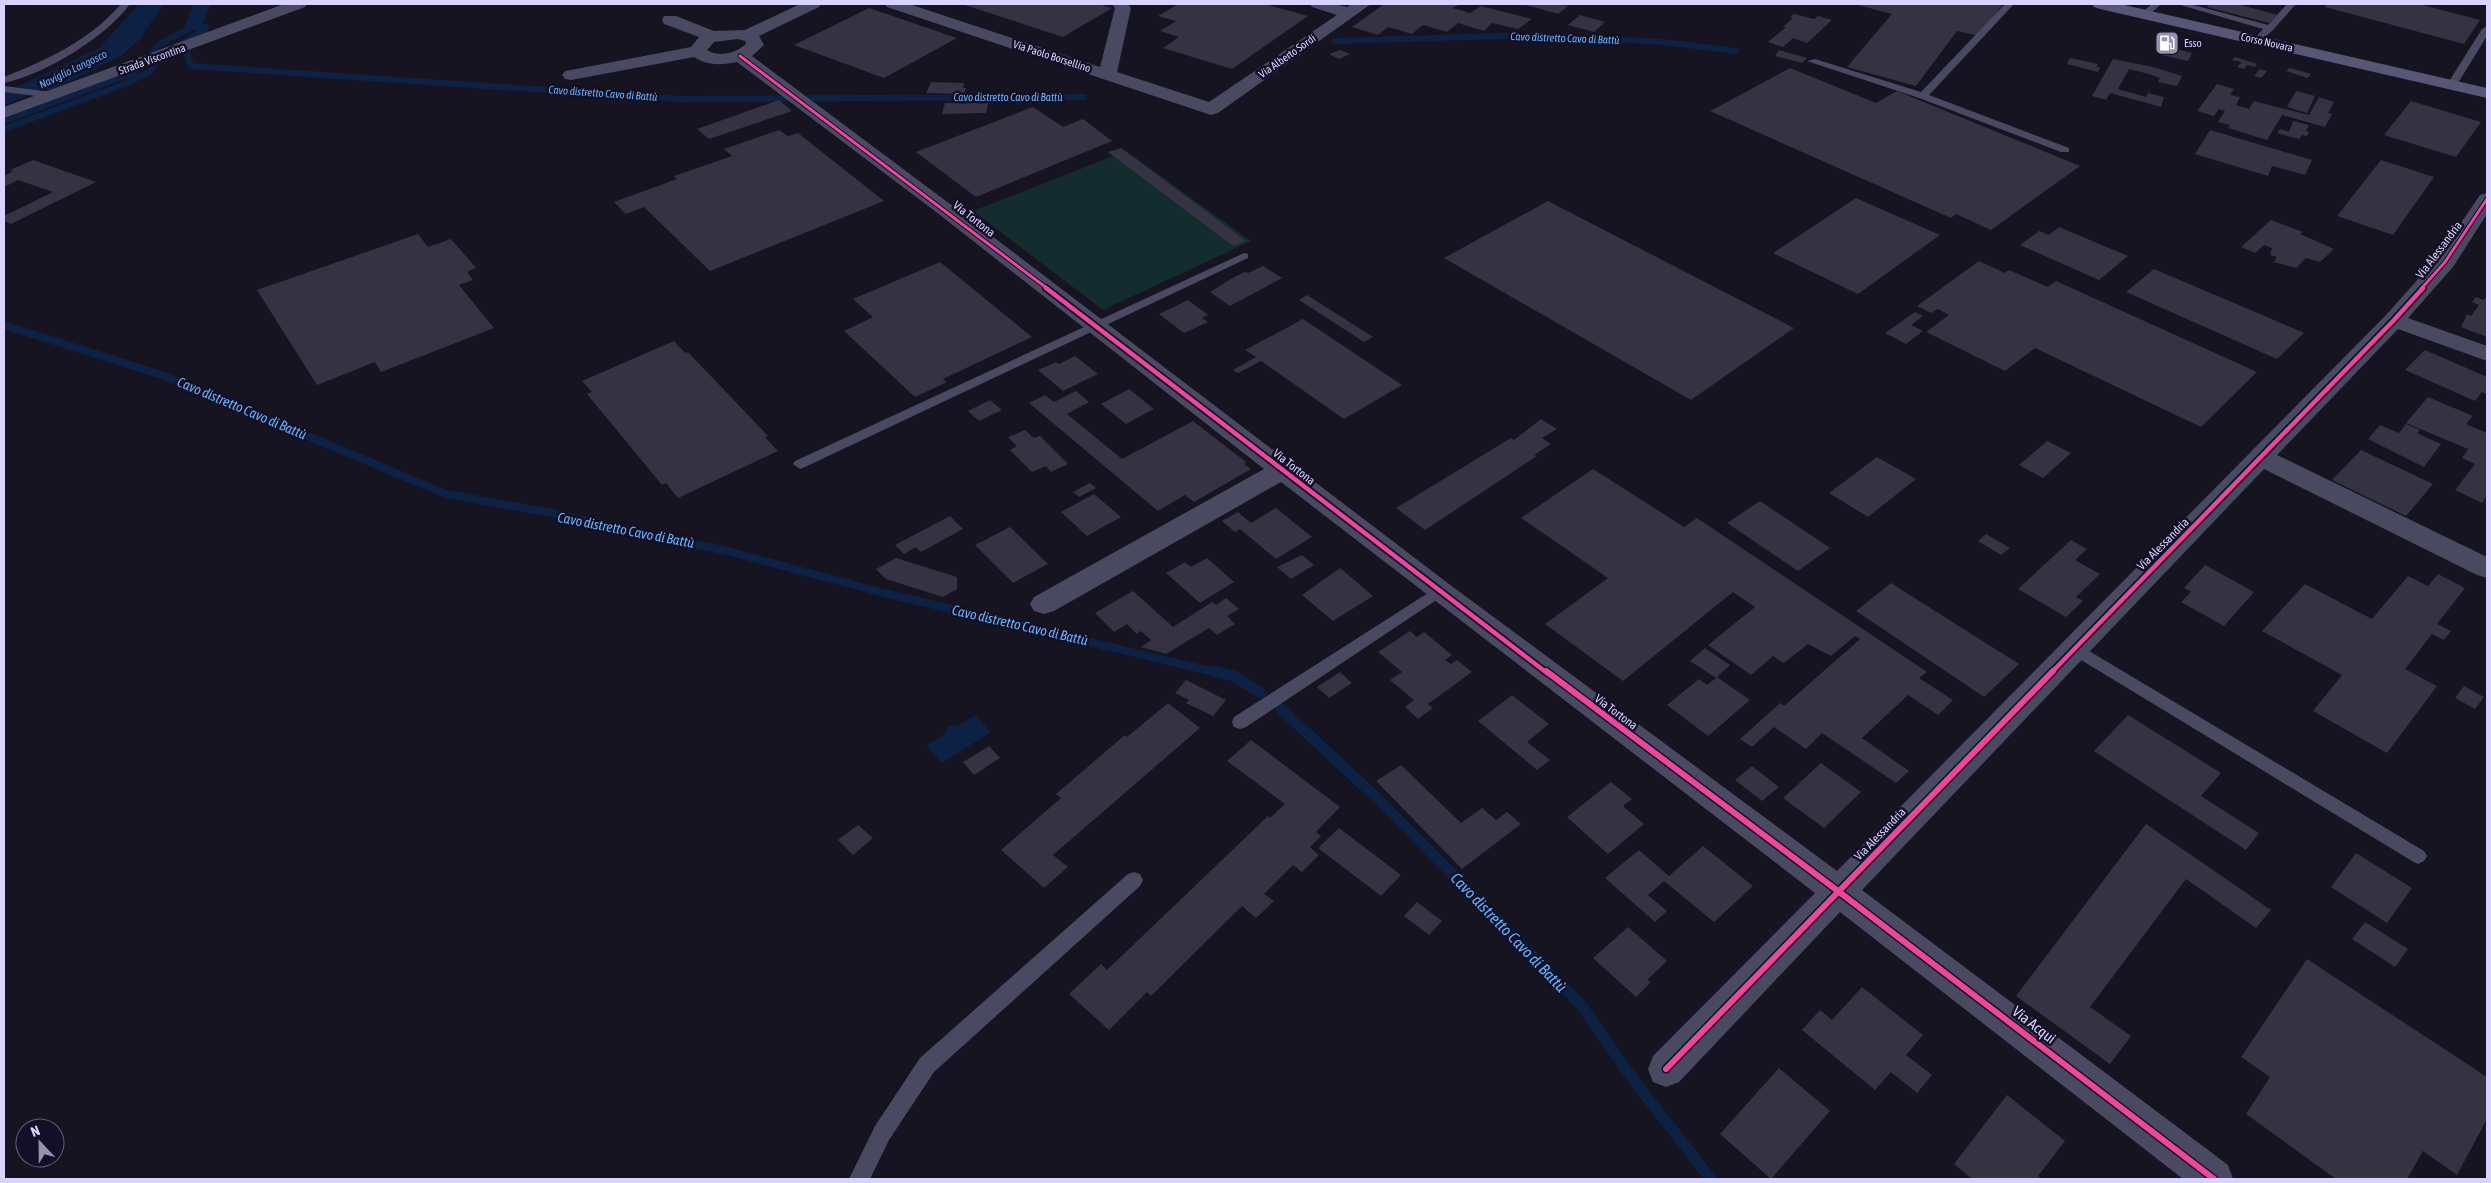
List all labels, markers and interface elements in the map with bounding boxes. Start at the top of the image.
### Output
water label: Cavo distretto Cavo di Battù [1510,30,1620,46]
fuel station icon: Esso [2154,30,2180,56]
street label: Corso Novara [2240,30,2294,54]
street label: Via Alberto Sordi [1256,32,1318,80]
place label: Esso [2184,37,2202,49]
street label: Via Paolo Borsellino [1012,38,1092,74]
street label: Strada Viscontina [117,41,187,77]
water label: Naviglio Langosco [37,47,109,91]
water label: Cavo distretto Cavo di Battù [548,83,659,103]
water label: Cavo distretto Cavo di Battù [953,91,1063,103]
street label: Via Tortona [950,198,998,240]
street label: Via Alessandria [2413,219,2465,281]
water label: Cavo distretto Cavo di Battù [175,373,309,443]
street label: Via Tortona [1270,446,1318,488]
water label: Cavo distretto Cavo di Battù [556,509,696,551]
street label: Via Alessandria [2134,515,2192,573]
water label: Cavo distretto Cavo di Battù [951,602,1090,648]
street label: Via Tortona [1592,691,1640,733]
street label: Via Alessandria [1851,805,1909,863]
water label: Cavo distretto Cavo di Battù [1447,869,1571,996]
street label: Via Acqui [2009,1002,2059,1047]
north arrow [15,1118,65,1168]
text: N [28,1122,42,1140]

